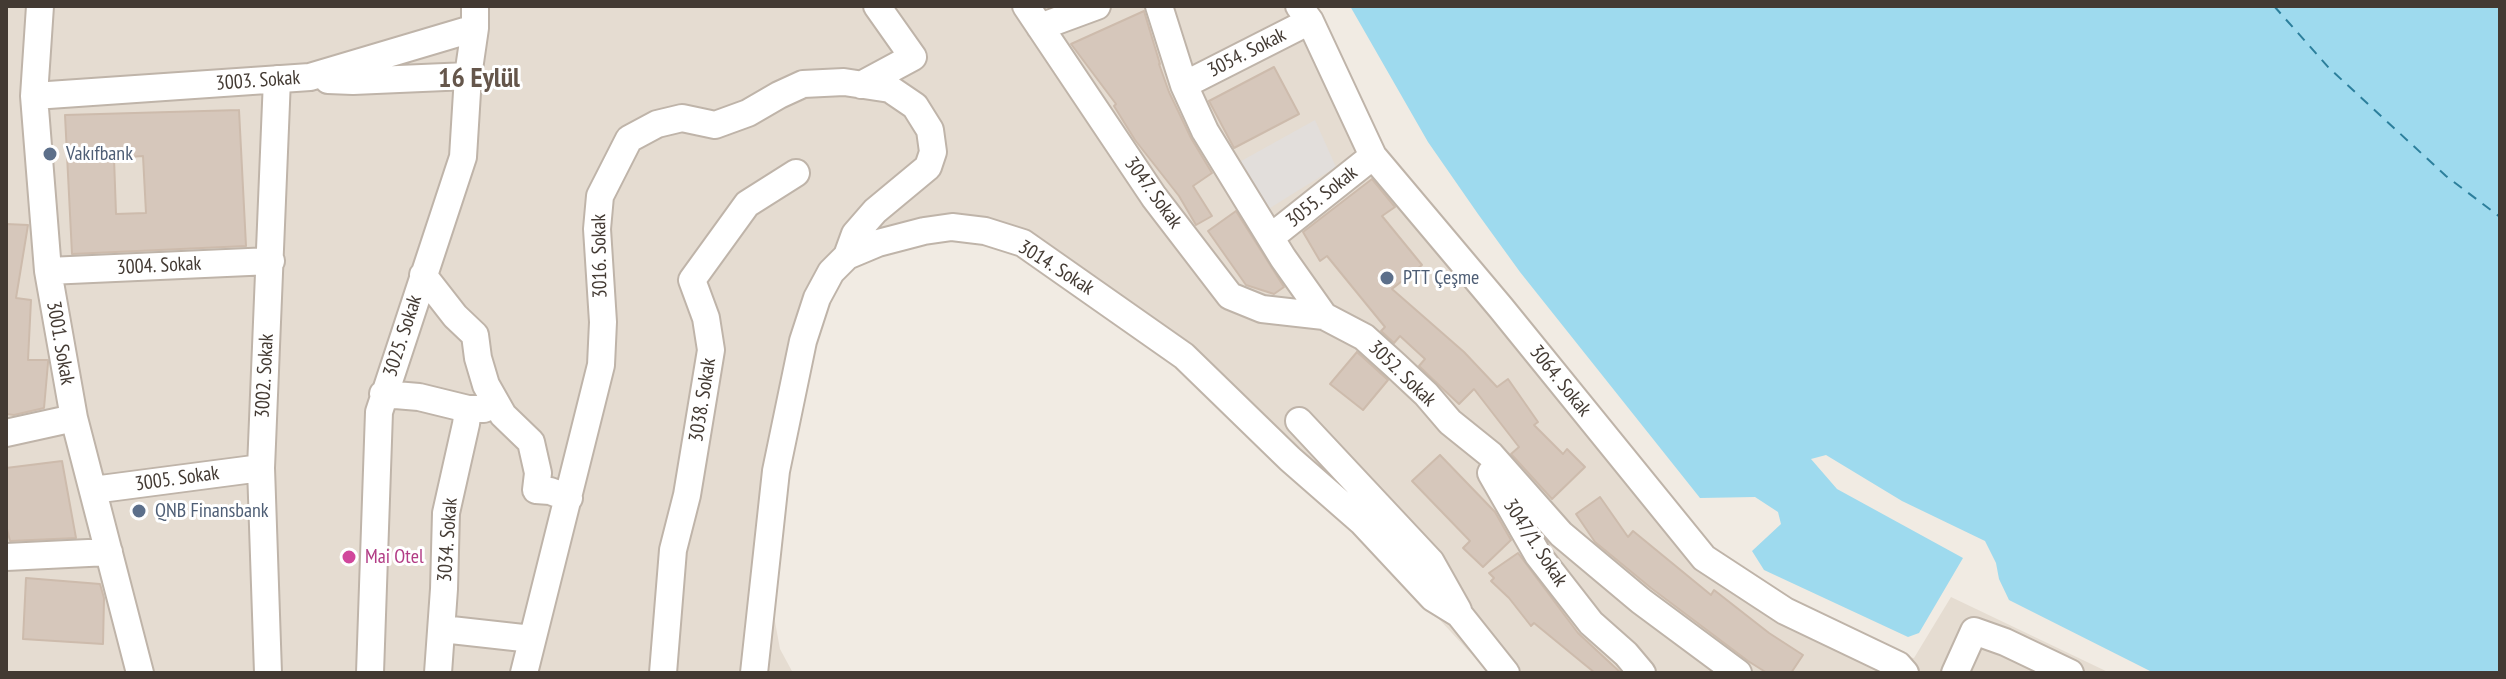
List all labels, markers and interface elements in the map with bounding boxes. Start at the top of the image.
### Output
street label: 3054. Sokak [1204,23,1290,83]
district label: 16 Eylül [438,62,520,96]
street label: 3003. Sokak [215,66,301,96]
place label: Vakıfbank [66,142,133,166]
marker: Vakıfbank [41,145,59,163]
street label: 3047. Sokak [1119,152,1187,234]
street label: 3055. Sokak [1282,161,1362,233]
street label: 3016. Sokak [587,214,613,298]
street label: 3014. Sokak [1014,235,1098,301]
street label: 3004. Sokak [116,252,202,280]
place label: PTT Çeşme [1403,266,1479,290]
marker: PTT Çeşme [1378,269,1396,287]
street label: 3025. Sokak [379,292,427,380]
street label: 3001. Sokak [41,299,79,387]
street label: 3002. Sokak [251,333,279,419]
street label: 3052. Sokak [1363,336,1441,412]
street label: 3064. Sokak [1524,341,1596,421]
street label: 3038. Sokak [685,356,721,444]
street label: 3005. Sokak [133,461,221,497]
street label: 3047/1. Sokak [1498,495,1572,591]
street label: 3034. Sokak [433,497,463,583]
place label: QNB Finansbank [155,499,269,523]
marker: QNB Finansbank [130,502,148,520]
place label: Mai Otel [365,545,424,569]
marker: Mai Otel [340,548,358,566]

